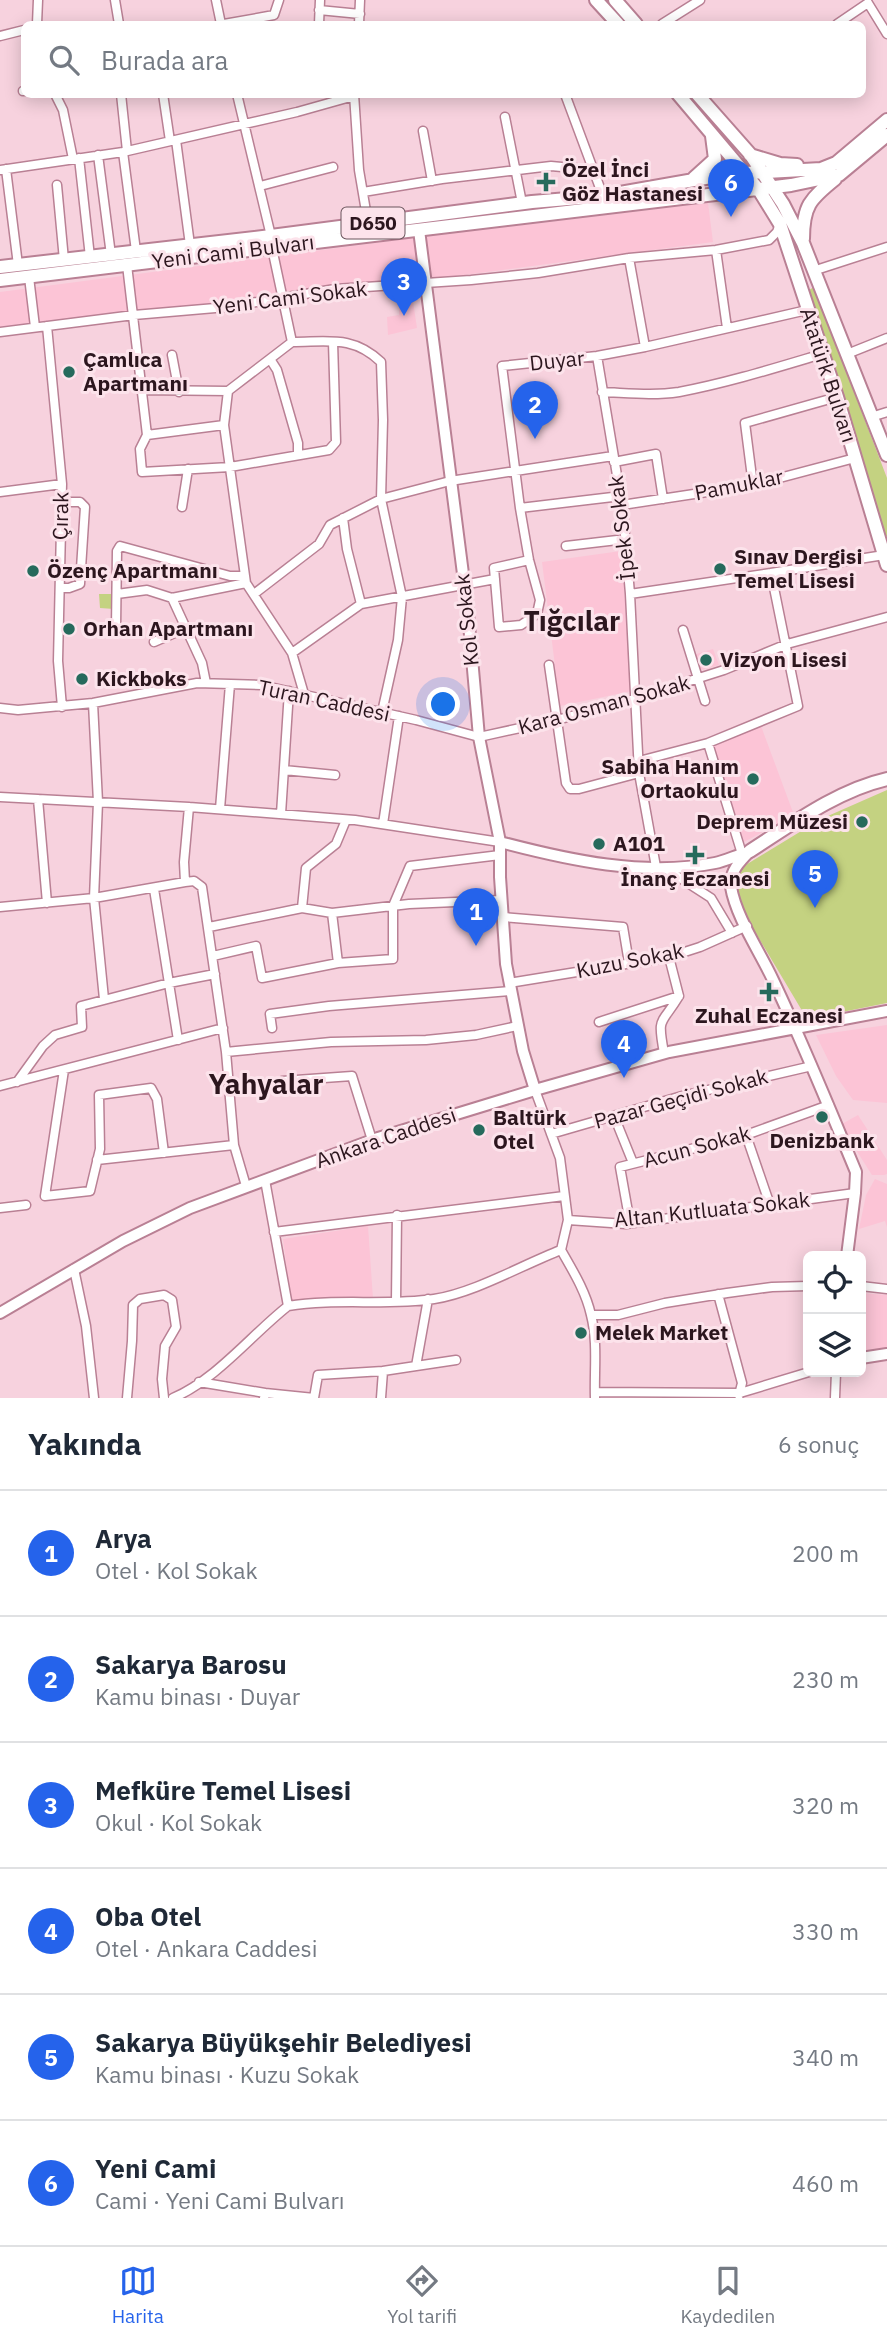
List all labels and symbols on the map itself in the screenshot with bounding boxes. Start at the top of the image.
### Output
place label: Özel İnci Göz Hastanesi [562,155,703,207]
pin: 6 [708,159,754,217]
marker: Özel İnci Göz Hastanesi [536,172,556,192]
road number: D650 [342,208,404,238]
street label: Yeni Cami Bulvarı [150,227,316,275]
pin: 3 [381,258,427,316]
street label: Yeni Cami Sokak [211,274,369,320]
street label: Atatürk Bulvarı [794,304,864,446]
street label: Duyar [528,343,586,377]
place label: Çamlıca Apartmanı [83,345,188,397]
marker: Çamlıca Apartmanı [61,364,77,380]
pin: 2 [512,381,558,439]
street label: Pamuklar [692,462,786,506]
street label: İpek Sokak [601,474,641,582]
street label: Çırak [46,492,74,540]
place label: Sınav Dergisi Temel Lisesi [734,542,862,594]
place label: Özenç Apartmanı [47,556,218,584]
marker: Sınav Dergisi Temel Lisesi [712,561,728,577]
marker: Özenç Apartmanı [25,563,41,579]
street label: Kol Sokak [447,573,485,668]
district label: Tığcılar [524,602,620,639]
place label: Orhan Apartmanı [83,614,253,642]
marker: Orhan Apartmanı [61,621,77,637]
place label: Vizyon Lisesi [720,645,847,673]
marker: Vizyon Lisesi [698,652,714,668]
place label: Kickboks [96,664,187,692]
street label: Kara Osman Sokak [515,668,693,740]
marker: Kickboks [74,671,90,687]
street label: Turan Caddesi [256,672,393,728]
your location [426,687,460,721]
place label: Sabiha Hanım Ortaokulu [601,752,739,804]
marker: Sabiha Hanım Ortaokulu [745,771,761,787]
place label: Deprem Müzesi [696,807,848,835]
marker: Deprem Müzesi [854,814,870,830]
place label: A101 [613,829,666,857]
marker: A101 [591,836,607,852]
marker: İnanç Eczanesi [687,847,703,863]
pin: 5 [792,850,838,908]
place label: İnanç Eczanesi [621,864,770,892]
pin: 1 [453,888,499,946]
street label: Kuzu Sokak [574,936,686,984]
marker: Zuhal Eczanesi [761,984,777,1000]
place label: Zuhal Eczanesi [695,1001,843,1029]
pin: 4 [601,1020,647,1078]
street label: Pazar Geçidi Sokak [591,1061,771,1135]
district label: Yahyalar [209,1065,323,1102]
street label: Ankara Caddesi [312,1100,460,1174]
place label: Baltürk Otel [493,1103,567,1155]
marker: Denizbank [814,1109,830,1125]
street label: Acun Sokak [640,1118,754,1174]
marker: Baltürk Otel [471,1122,487,1138]
place label: Denizbank [769,1126,875,1154]
street label: Altan Kutluata Sokak [613,1185,811,1233]
place label: Melek Market [595,1318,728,1346]
marker: Melek Market [573,1325,589,1341]

